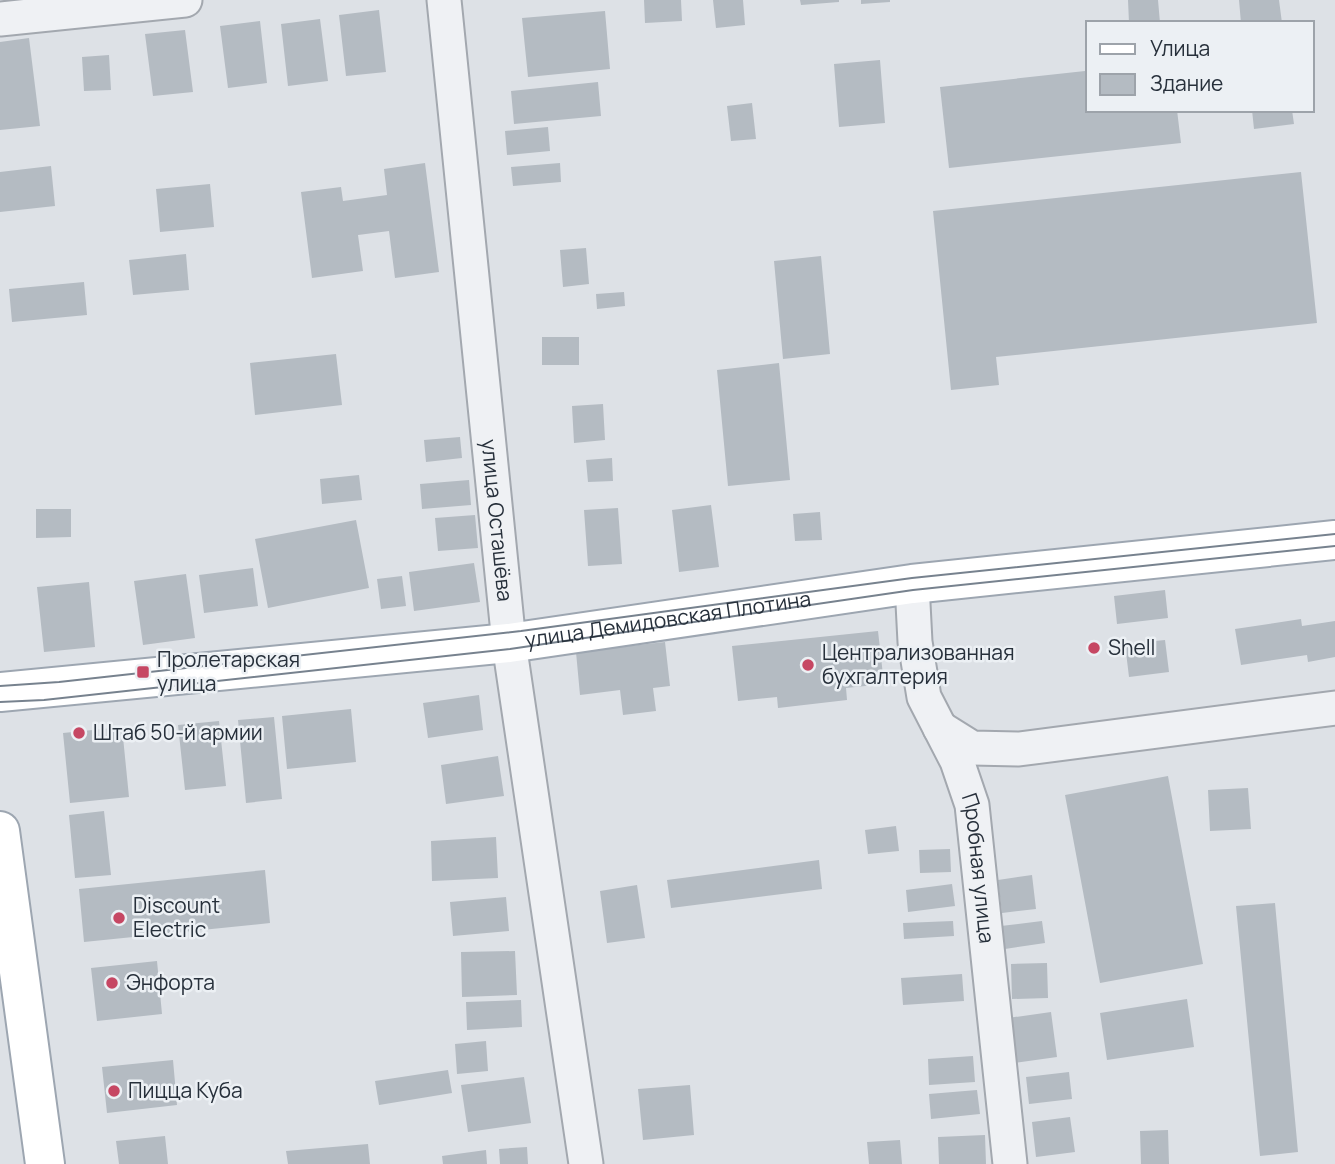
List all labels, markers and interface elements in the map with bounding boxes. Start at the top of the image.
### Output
legend [1086,21,1314,112]
text: Улица [1150,34,1210,62]
text: Здание [1150,69,1223,97]
street label: улица Осташёва [475,438,520,603]
street label: улица Демидовская Плотина [523,584,813,654]
place label: Shell [1108,633,1156,661]
place label: Централизованная бухгалтерия [822,638,1015,690]
marker: Shell [1086,640,1102,656]
place label: Пролетарская улица [157,645,300,697]
marker: Централизованная бухгалтерия [800,657,816,673]
marker: Пролетарская улица [135,664,151,680]
place label: Штаб 50-й армии [93,718,263,746]
marker: Штаб 50-й армии [71,725,87,741]
street label: Пробная улица [956,789,1002,945]
place label: Discount Electric [133,891,220,943]
marker: Discount Electric [111,910,127,926]
place label: Энфорта [126,968,215,996]
marker: Энфорта [104,975,120,991]
place label: Пицца Куба [128,1076,243,1104]
marker: Пицца Куба [106,1083,122,1099]

